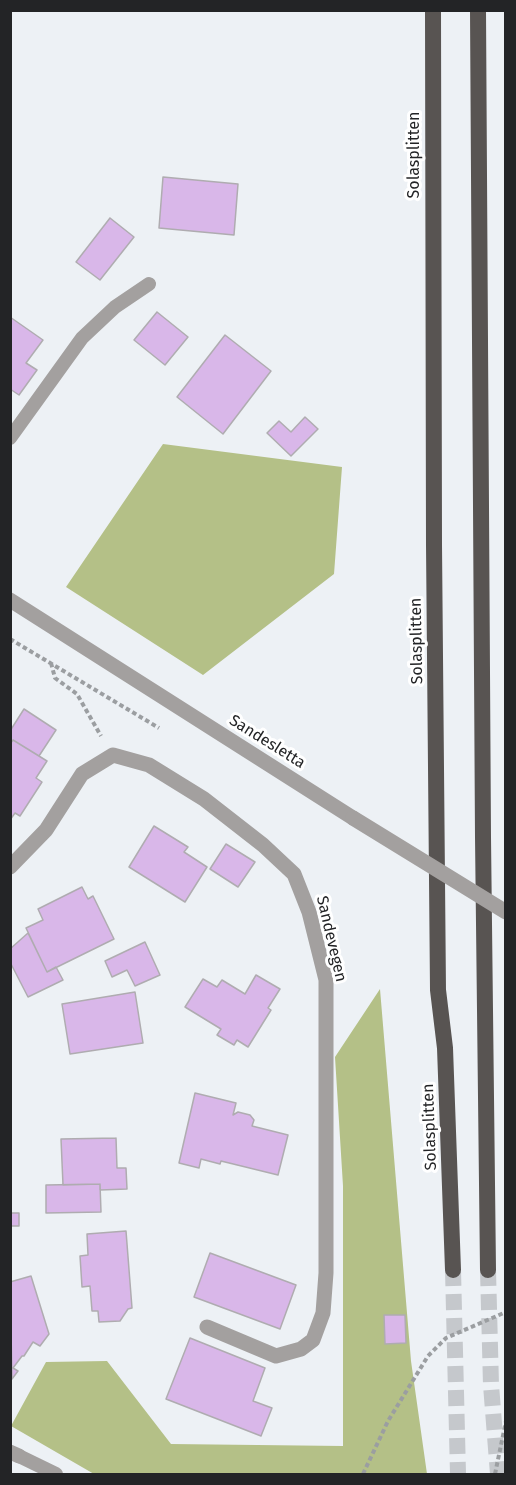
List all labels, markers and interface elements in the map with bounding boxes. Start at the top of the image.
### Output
street label: Solasplitten [405,112,425,198]
street label: Solasplitten [407,597,427,685]
street label: Sandesletta [225,711,309,773]
street label: Sandevegen [312,894,350,984]
street label: Solasplitten [419,1083,441,1171]

